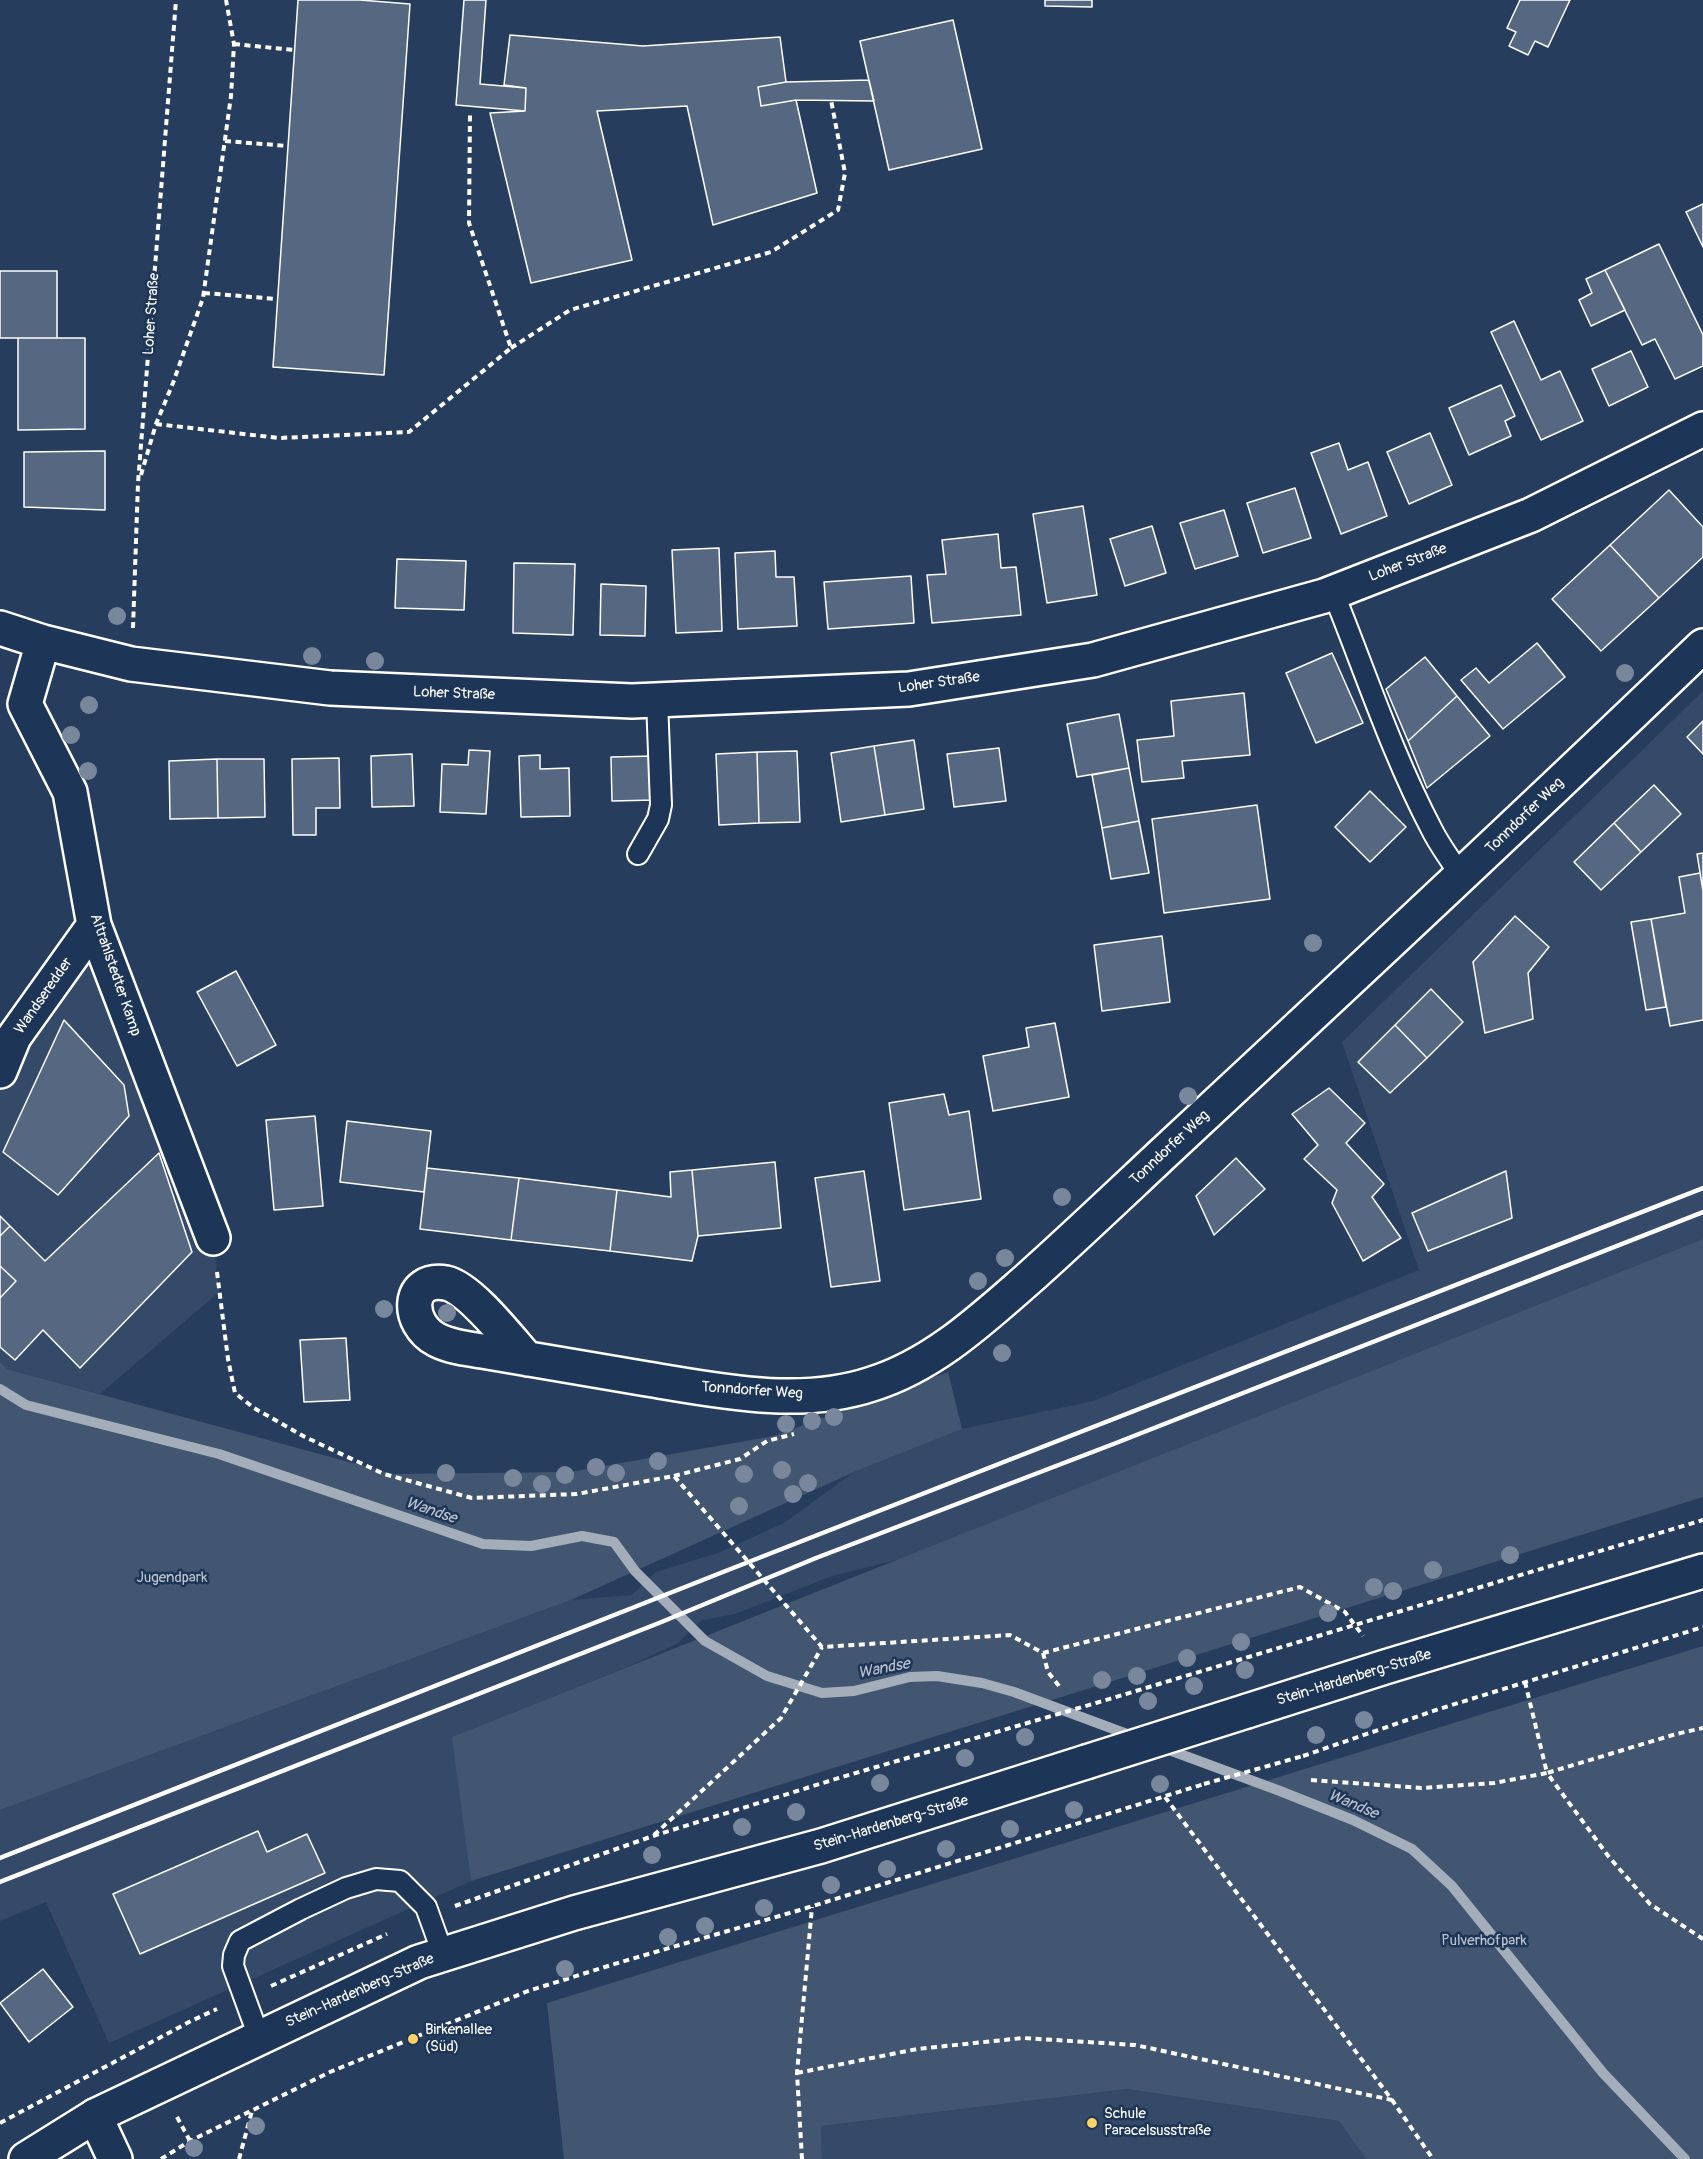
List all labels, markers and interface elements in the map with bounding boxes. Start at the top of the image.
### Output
street label: Loher Straße [140,272,164,356]
street label: Loher Straße [1366,540,1450,586]
street label: Loher Straße [897,668,981,698]
street label: Loher Straße [413,684,495,704]
street label: Tonndorfer Weg [1482,774,1568,858]
street label: Altrahlstedter Kamp [86,911,144,1039]
street label: Wandseredder [11,954,77,1038]
street label: Tonndorfer Weg [1127,1107,1213,1189]
street label: Tonndorfer Weg [701,1378,803,1404]
water label: Wandse [403,1493,459,1529]
park label: Jugendpark [137,1569,207,1587]
street label: Stein-Hardenberg-Straße [1274,1646,1434,1710]
water label: Wandse [856,1655,912,1683]
water label: Wandse [1325,1786,1381,1824]
street label: Stein-Hardenberg-Straße [811,1792,971,1856]
park label: Pulverhofpark [1441,1932,1527,1950]
street label: Stein-Hardenberg-Straße [283,1950,437,2032]
place label: Birkenallee (Süd) [425,2021,492,2056]
marker: Birkenallee (Süd) [406,2032,420,2046]
place label: Schule Paracelsusstraße [1104,2105,1211,2140]
marker: Schule Paracelsusstraße [1085,2116,1099,2130]

